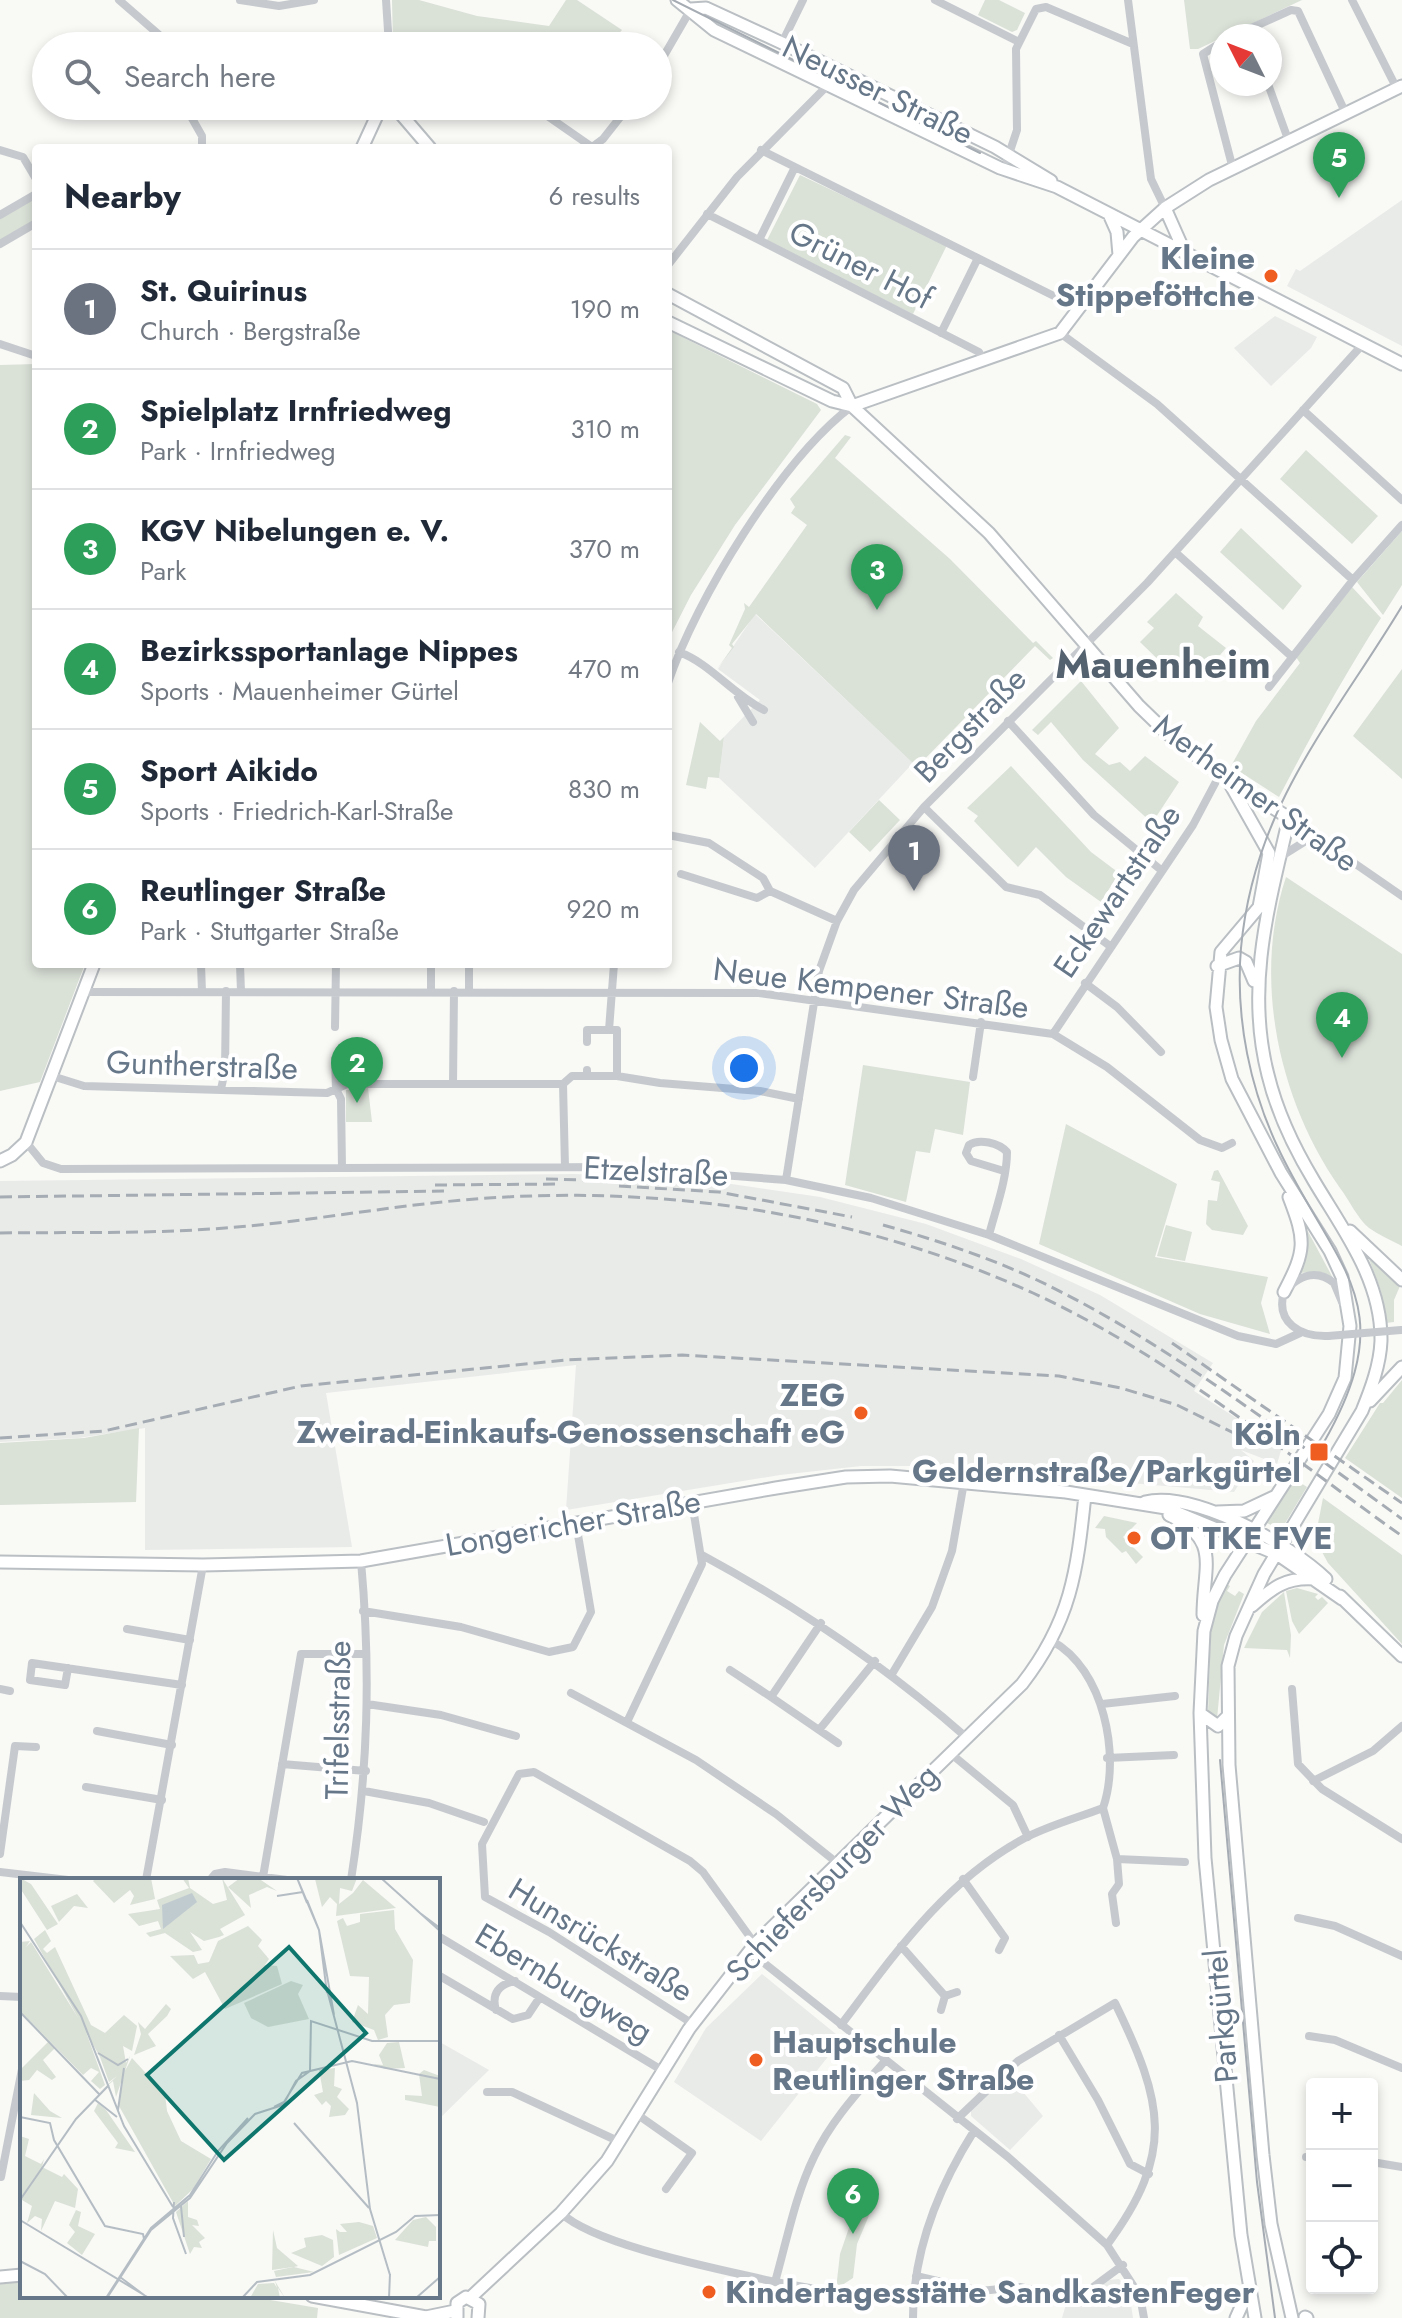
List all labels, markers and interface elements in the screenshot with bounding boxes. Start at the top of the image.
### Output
street label: Neusser Straße [775,24,981,156]
north arrow [1210,24,1282,96]
search box [32,32,672,120]
icon: search [60,54,104,98]
text: Search here [124,55,276,98]
pin: 5 [1313,132,1365,198]
text: Nearby [64,172,181,221]
text: 6 results [548,177,640,215]
street label: Grüner Hof [781,209,942,321]
place label: Kleine Stippeföttche [1056,235,1255,318]
marker: Kleine Stippeföttche [1262,267,1280,285]
text: St. Quirinus [140,269,307,312]
text: 1 [83,290,97,328]
text: 190 m [570,290,640,328]
text: Church · Bergstraße [140,312,361,350]
text: Spielplatz Irnfriedweg [140,389,452,432]
text: 2 [81,410,99,448]
text: 310 m [570,410,640,448]
text: Park · Irnfriedweg [140,432,336,470]
text: KGV Nibelungen e. V. [140,509,449,552]
text: 3 [82,530,98,568]
text: 370 m [569,530,640,568]
pin: 3 [851,544,903,610]
text: Park [140,552,186,590]
text: Bezirkssportanlage Nippes [140,629,518,672]
district label: Mauenheim [1055,635,1271,693]
text: 4 [81,650,99,688]
text: 470 m [568,650,640,688]
street label: Bergstraße [903,657,1037,793]
text: Sports · Mauenheimer Gürtel [140,672,459,710]
street label: Merheimer Straße [1144,703,1368,883]
text: Sport Aikido [140,749,318,792]
text: 5 [82,770,98,808]
text: 830 m [568,770,640,808]
text: Sports · Friedrich-Karl-Straße [140,792,453,830]
street label: Eckewartstraße [1042,795,1192,987]
pin: 1 [888,825,940,891]
text: Reutlinger Straße [140,869,386,912]
text: 6 [81,890,99,928]
text: 920 m [567,890,640,928]
text: Park · Stuttgarter Straße [140,912,399,950]
street label: Neue Kempener Straße [711,946,1031,1030]
pin: 4 [1316,992,1368,1058]
pin: 2 [331,1037,383,1103]
street label: Guntherstraße [105,1039,299,1091]
your location [724,1048,764,1088]
street label: Etzelstraße [582,1144,730,1198]
place label: ZEG Zweirad-Einkaufs-Genossenschaft eG [297,1372,845,1455]
marker: ZEG Zweirad-Einkaufs-Genossenschaft eG [852,1404,870,1422]
place label: Köln Geldernstraße/Parkgürtel [912,1411,1301,1494]
marker: Köln Geldernstraße/Parkgürtel [1308,1441,1330,1463]
street label: Longericher Straße [442,1478,704,1568]
place label: OT TKE FVE [1150,1515,1333,1561]
marker: OT TKE FVE [1125,1529,1143,1547]
street label: Trifelsstraße [314,1640,362,1800]
street label: Schiefersburger Weg [715,1753,949,1993]
street label: Hunsrückstraße [500,1867,702,2013]
inset map [20,1878,440,2298]
street label: Ebernburgweg [466,1912,662,2054]
street label: Parkgürtel [1192,1947,1250,2085]
place label: Hauptschule Reutlinger Straße [772,2019,1034,2102]
marker: Hauptschule Reutlinger Straße [747,2051,765,2069]
map controls [1306,2078,1378,2294]
button: + [1306,2078,1378,2150]
button: − [1306,2150,1378,2222]
pin: 6 [827,2168,879,2234]
button: locate [1306,2222,1378,2294]
place label: Kindertagesstätte SandkastenFeger [725,2269,1255,2315]
marker: Kindertagesstätte SandkastenFeger [700,2283,718,2301]

